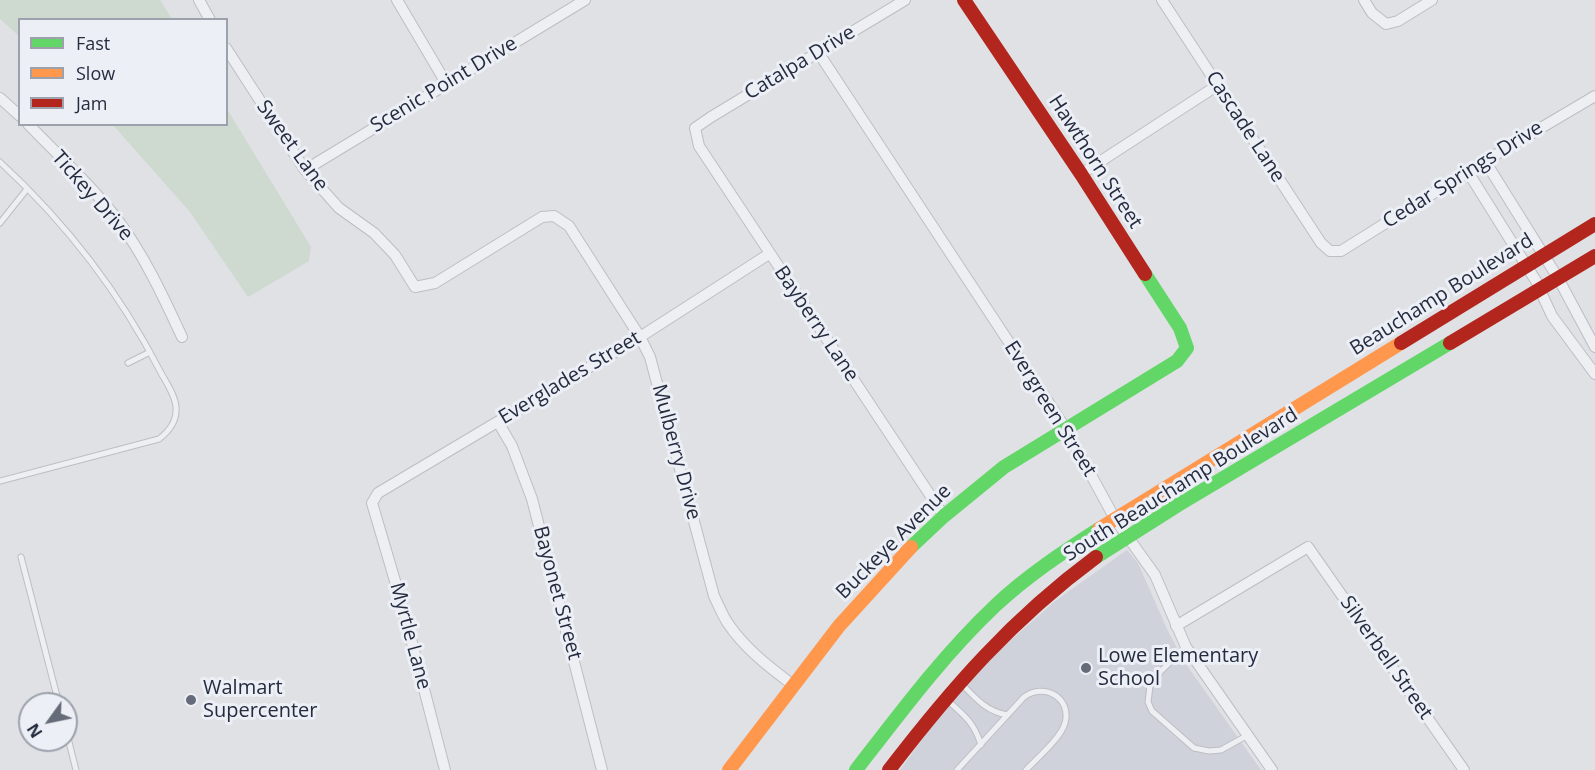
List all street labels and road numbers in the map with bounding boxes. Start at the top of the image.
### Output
street label: Catalpa Drive [740,21,860,105]
street label: Scenic Point Drive [366,32,522,138]
street label: Cascade Lane [1200,67,1290,187]
street label: Hawthorn Street [1043,91,1147,233]
street label: Sweet Lane [251,96,333,196]
street label: Cedar Springs Drive [1379,116,1547,234]
street label: Tickey Drive [46,146,138,246]
street label: Beauchamp Boulevard [1346,229,1538,361]
street label: Bayberry Lane [769,262,863,386]
street label: Everglades Street [495,326,645,430]
street label: Evergreen Street [999,337,1101,481]
street label: Mulberry Drive [646,382,706,522]
street label: South Beauchamp Boulevard [1060,403,1302,567]
street label: Buckeye Avenue [832,480,956,604]
street label: Bayonet Street [528,523,586,663]
street label: Myrtle Lane [384,580,436,692]
street label: Silverbell Street [1335,592,1437,724]

